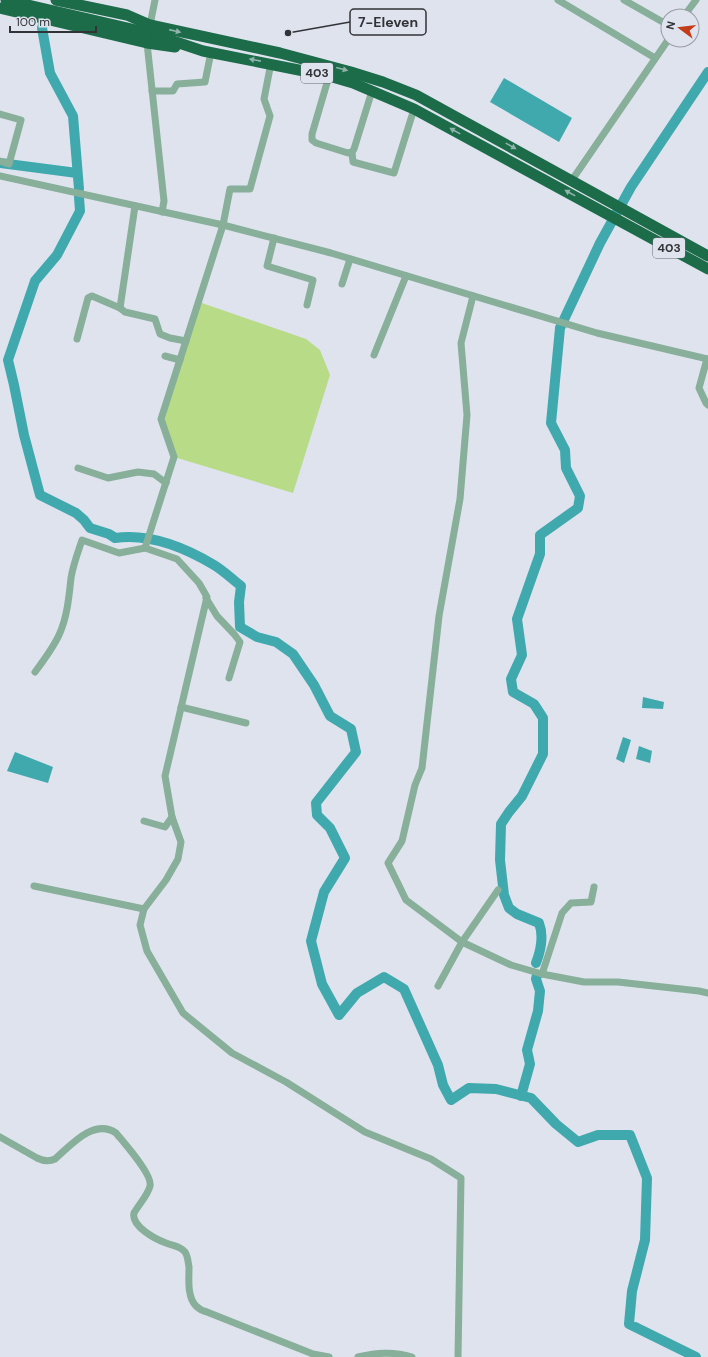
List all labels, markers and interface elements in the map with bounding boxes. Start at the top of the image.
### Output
scale bar [10,8,96,34]
north arrow [660,8,700,48]
callout: 7-Eleven [350,9,426,35]
text: 7-Eleven [358,13,418,31]
text: 100 m [16,14,50,30]
text: N [663,20,678,31]
one-way arrow [168,28,181,34]
one-way arrow [249,57,261,63]
road number: 403 [301,63,333,83]
one-way arrow [336,67,348,73]
one-way arrow [450,128,461,135]
one-way arrow [505,143,516,150]
one-way arrow [564,190,576,197]
road number: 403 [653,238,685,258]

